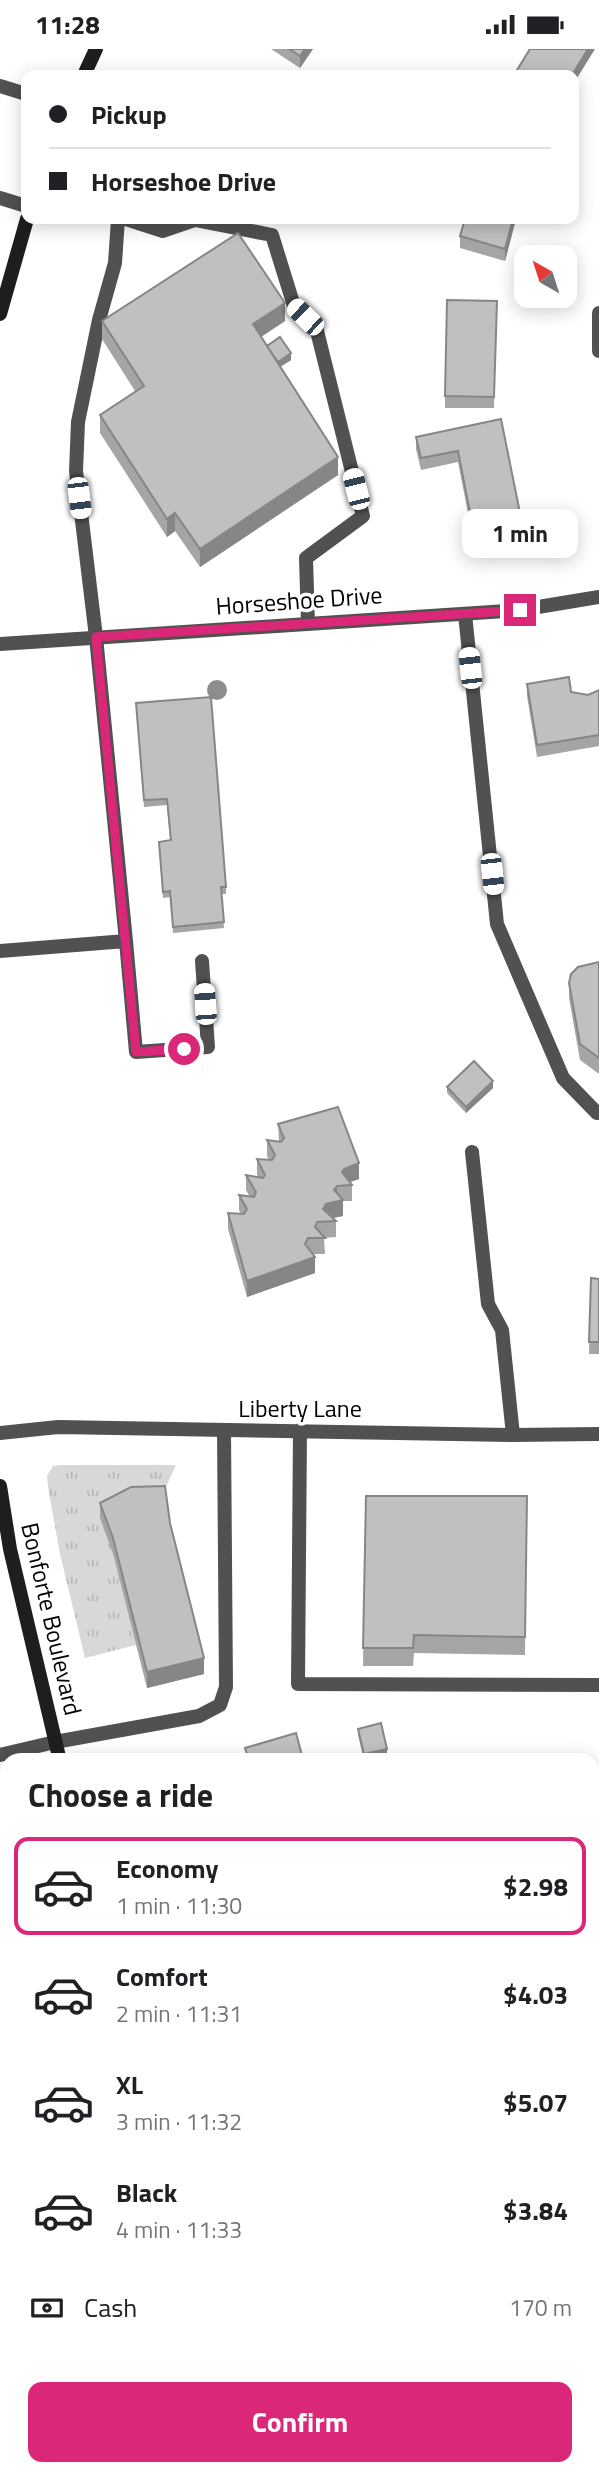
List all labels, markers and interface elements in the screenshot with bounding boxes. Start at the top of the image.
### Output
text: 11:28 [35,5,100,44]
text: Pickup [91,95,167,134]
text: Horseshoe Drive [91,162,276,201]
north arrow [514,245,578,308]
map controls [514,245,577,308]
car [283,295,328,339]
car [341,466,372,512]
car [67,476,92,520]
callout: 1 min [462,509,578,557]
text: 1 min [492,516,548,551]
street label: Horseshoe Drive [214,576,383,624]
route end [504,594,536,626]
car [458,646,483,690]
car [480,852,505,896]
car [194,982,217,1026]
route start [168,1033,200,1065]
street label: Liberty Lane [238,1390,362,1426]
street label: Bonforte Boulevard [12,1519,92,1719]
text: Choose a ride [28,1771,213,1819]
text: Economy [116,1849,218,1888]
icon: car [32,1855,95,1918]
text: $2.98 [503,1867,568,1906]
text: 1 min · 11:30 [116,1888,242,1923]
text: Comfort [116,1957,208,1996]
icon: car [32,1963,95,2026]
text: $4.03 [503,1975,568,2014]
text: 2 min · 11:31 [116,1996,242,2031]
text: XL [116,2065,143,2104]
icon: car [32,2071,95,2134]
text: $5.07 [503,2083,568,2122]
text: 3 min · 11:32 [116,2104,242,2139]
text: Black [116,2173,177,2212]
icon: car [32,2179,95,2242]
text: $3.84 [503,2191,568,2230]
text: 4 min · 11:33 [116,2212,242,2247]
text: Cash [84,2288,137,2327]
icon: cash [28,2289,66,2327]
text: 170 m [509,2290,572,2325]
button: Confirm [28,2382,572,2462]

